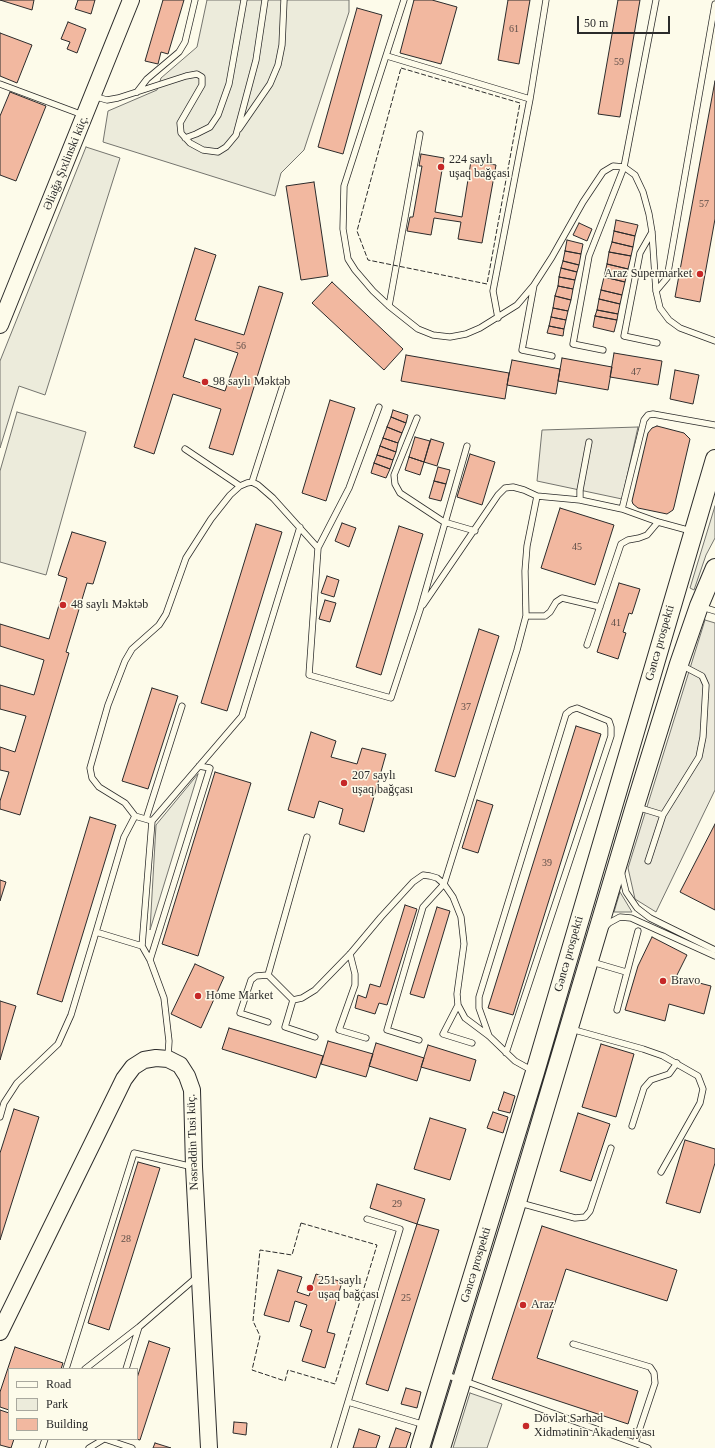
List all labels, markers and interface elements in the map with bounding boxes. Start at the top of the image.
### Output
scale bar [579,8,672,34]
text: 50 m [584,16,608,30]
house number: 61 [509,23,519,35]
house number: 59 [614,56,624,68]
street label: Əliağa Şıxlinski küç. [40,113,92,213]
place label: 224 saylı uşaq bağçası [449,153,510,181]
marker: 224 saylı uşaq bağçası [436,162,446,172]
house number: 57 [699,198,709,210]
place label: Araz Supermarket [604,267,692,281]
marker: Araz Supermarket [695,269,705,279]
house number: 56 [236,340,246,352]
house number: 47 [631,366,641,378]
place label: 98 saylı Məktəb [213,375,290,389]
marker: 98 saylı Məktəb [200,377,210,387]
house number: 45 [572,541,582,553]
place label: 48 saylı Məktəb [71,598,148,612]
marker: 48 saylı Məktəb [58,600,68,610]
street label: Gəncə prospekti [642,603,678,683]
house number: 41 [611,617,621,629]
house number: 37 [461,701,471,713]
place label: 207 saylı uşaq bağçası [352,769,413,797]
marker: 207 saylı uşaq bağçası [339,778,349,788]
house number: 39 [542,857,552,869]
street label: Gəncə prospekti [551,914,587,994]
place label: Bravo [671,974,700,988]
marker: Bravo [658,976,668,986]
place label: Home Market [206,989,273,1003]
marker: Home Market [193,991,203,1001]
street label: Nəsrəddin Tusi küç. [184,1093,202,1191]
house number: 29 [392,1198,402,1210]
street label: Gəncə prospekti [458,1225,494,1305]
house number: 28 [121,1233,131,1245]
place label: 251 saylı uşaq bağçası [318,1274,379,1302]
marker: 251 saylı uşaq bağçası [305,1283,315,1293]
house number: 25 [401,1292,411,1304]
place label: Araz [531,1298,554,1312]
marker: Araz [518,1300,528,1310]
legend [8,1368,138,1440]
text: Road [46,1377,71,1391]
text: Park [46,1397,68,1411]
place label: Dövlət Sərhəd Xidmətinin Akademiyası [534,1412,655,1440]
text: Building [46,1417,88,1431]
marker: Dövlət Sərhəd Xidmətinin Akademiyası [521,1421,531,1431]

